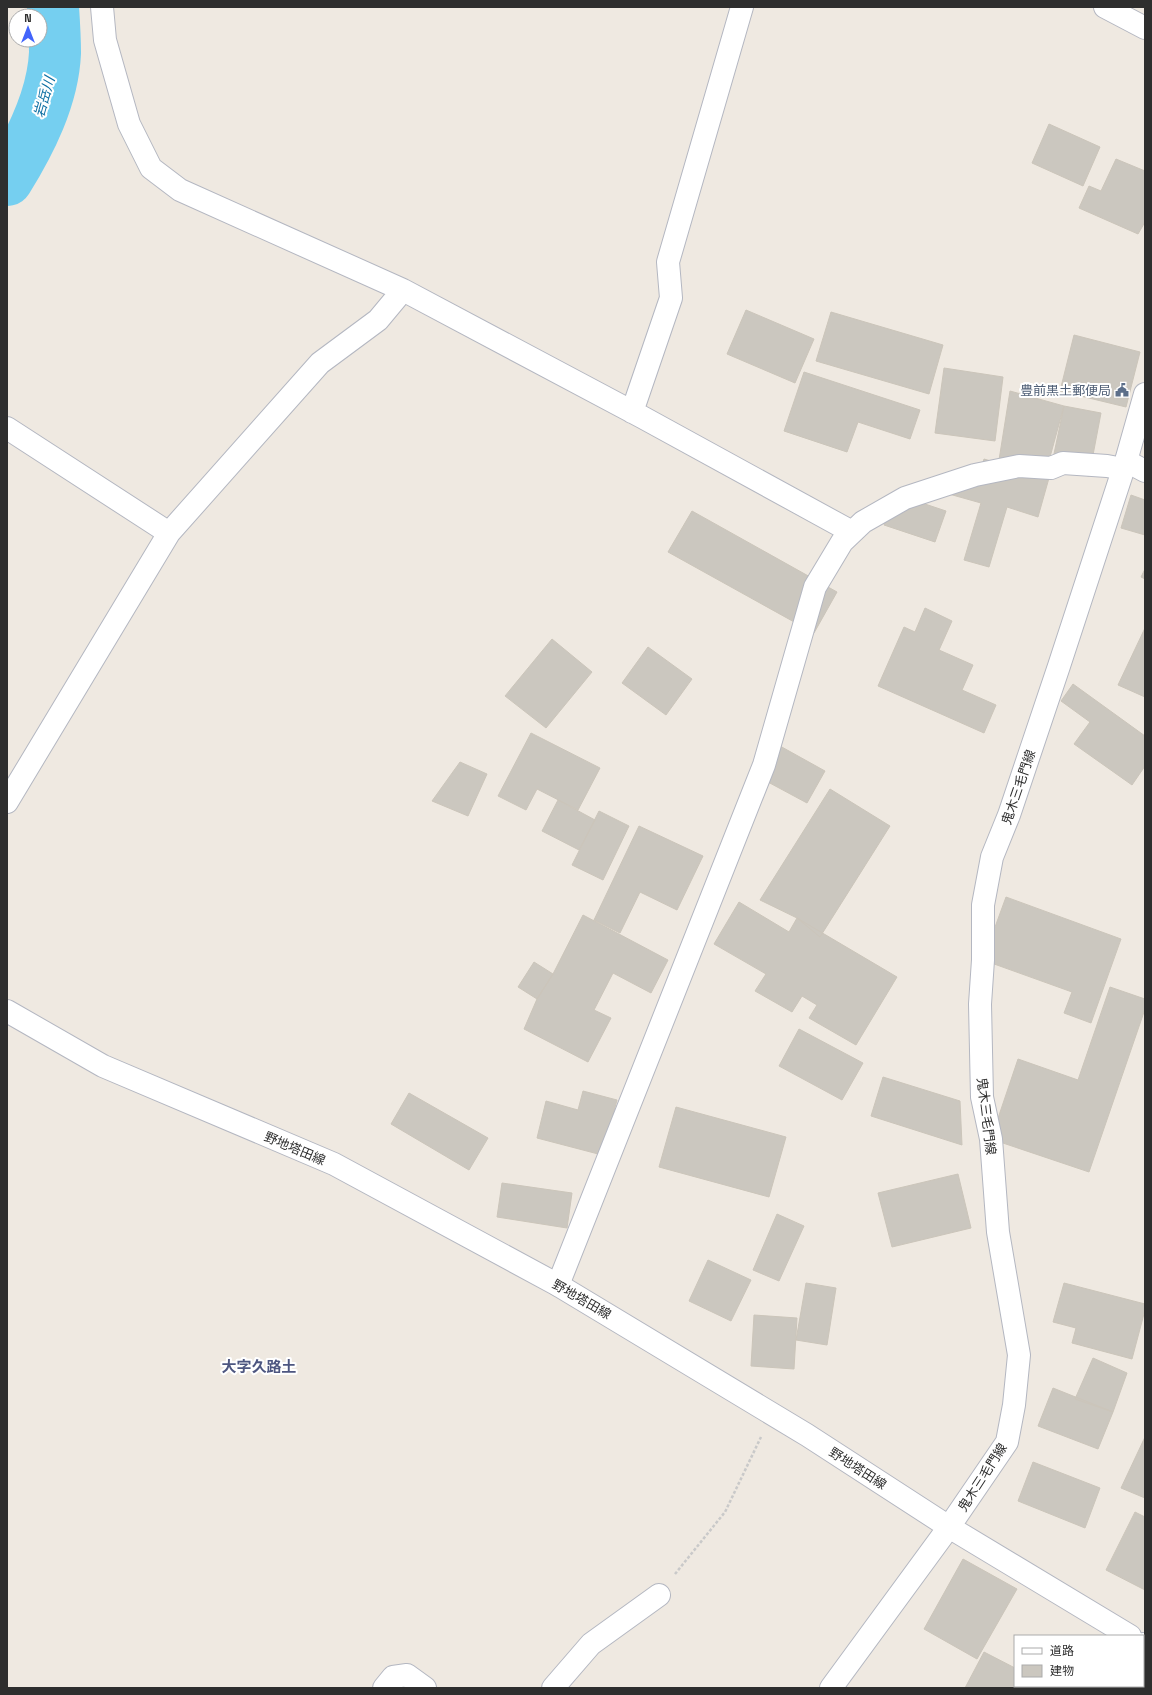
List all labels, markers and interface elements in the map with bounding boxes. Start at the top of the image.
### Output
north arrow [8,8,48,48]
text: N [24,11,32,25]
water label: 岩岳川 [30,72,59,120]
place label: 豊前黒土郵便局 [1020,382,1111,399]
public building icon: 豊前黒土郵便局 [1114,382,1130,398]
street label: 鬼木三毛門線 [998,748,1039,827]
street label: 鬼木三毛門線 [973,1076,1000,1156]
street label: 野地塔田線 [262,1128,328,1169]
street label: 野地塔田線 [549,1276,614,1323]
district label: 大字久路土 [221,1357,297,1376]
street label: 鬼木三毛門線 [954,1440,1011,1515]
street label: 野地塔田線 [826,1444,890,1493]
legend [1014,1635,1144,1687]
text: 道路 [1050,1643,1074,1659]
text: 建物 [1050,1663,1074,1679]

